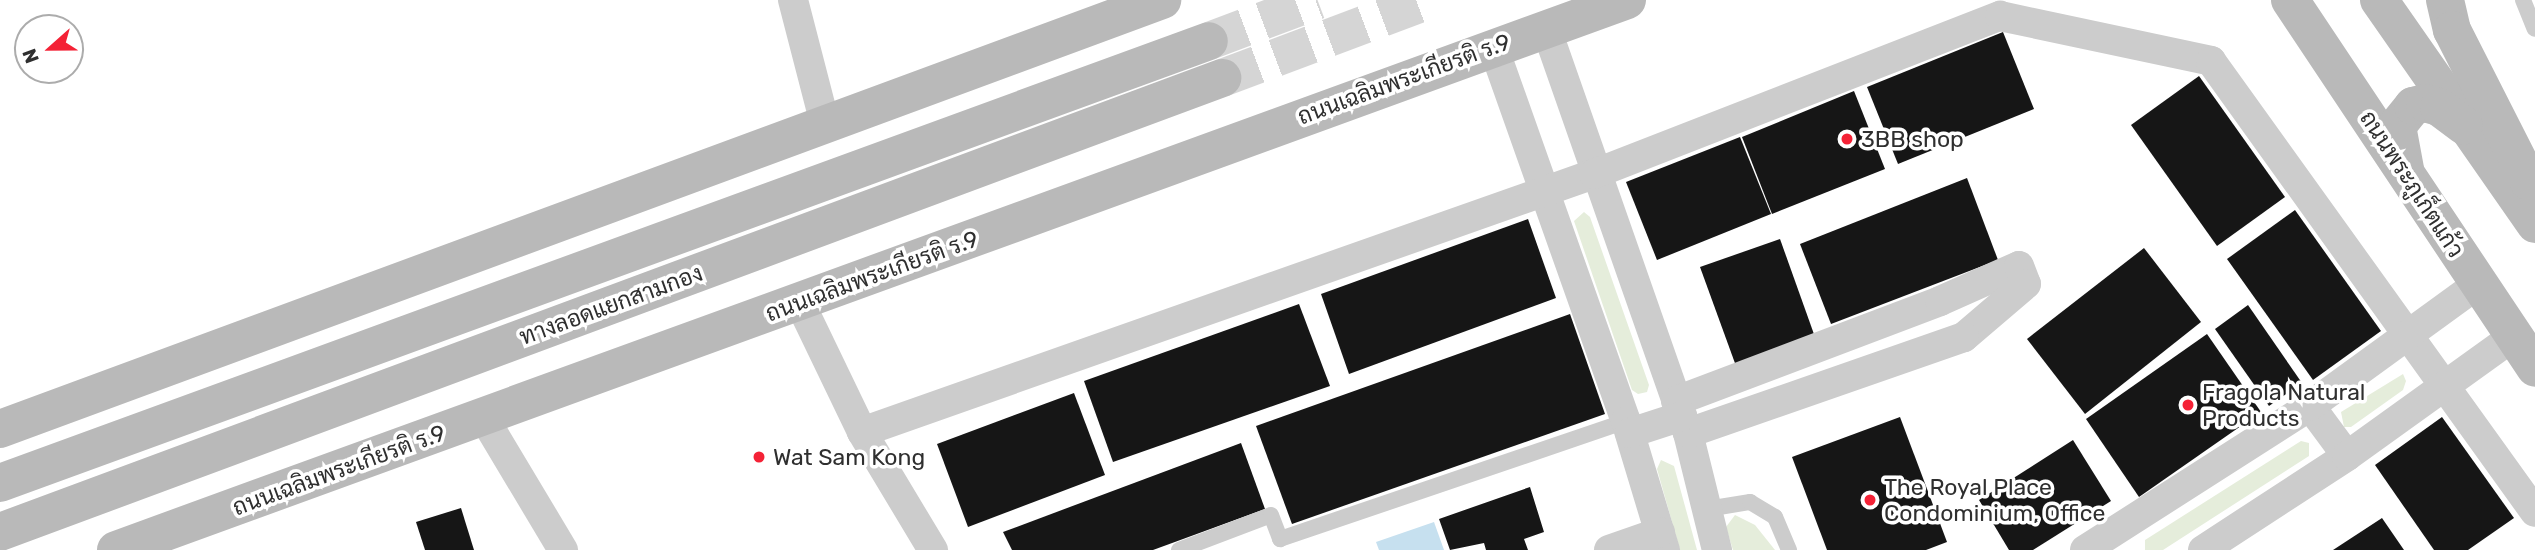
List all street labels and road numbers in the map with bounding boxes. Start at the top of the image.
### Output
street label: ถนนเฉลิมพระเกียรติ ร.9 [1294,28,1514,130]
street label: ถนนพระภูเก็ตแก้ว [2354,105,2470,263]
street label: ถนนเฉลิมพระเกียรติ ร.9 [762,225,982,327]
street label: ทางลอดแยกสามกอง [516,259,706,351]
street label: ถนนเฉลิมพระเกียรติ ร.9 [229,419,449,521]

